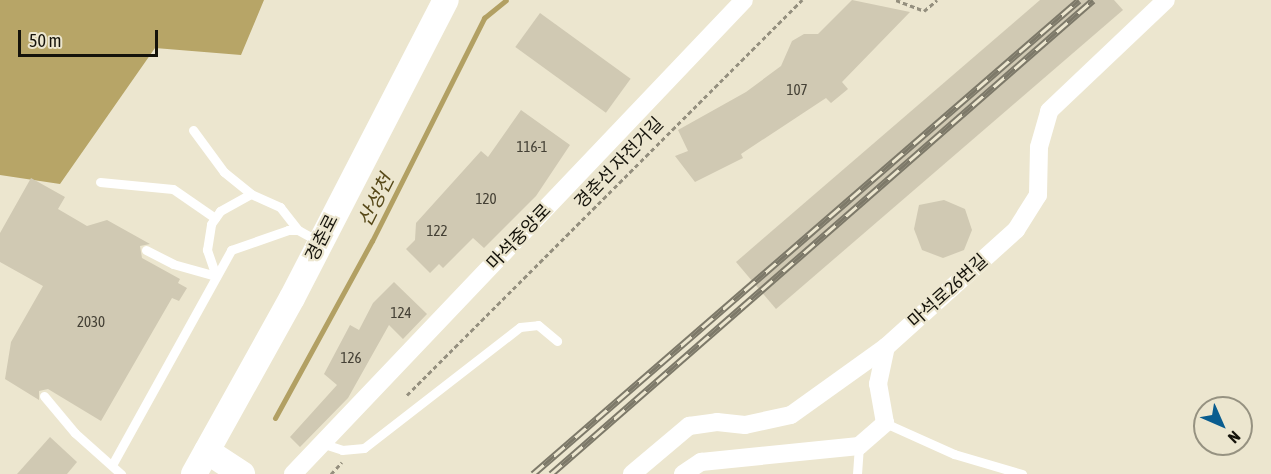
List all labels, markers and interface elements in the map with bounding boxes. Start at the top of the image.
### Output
scale bar [21,18,160,56]
text: 50 m [29,30,61,51]
house number: 107 [786,81,808,99]
street label: 경춘선 자전거길 [570,113,668,213]
house number: 116-1 [516,138,548,156]
water label: 산성천 [352,170,398,230]
house number: 120 [475,190,497,208]
street label: 마석중앙로 [482,200,556,274]
street label: 경춘로 [301,211,343,265]
house number: 122 [426,222,448,240]
street label: 마석로26번길 [904,250,992,332]
house number: 124 [390,304,412,322]
house number: 2030 [77,313,105,331]
house number: 126 [340,349,362,367]
north arrow [1193,396,1253,456]
text: N [1225,428,1244,447]

